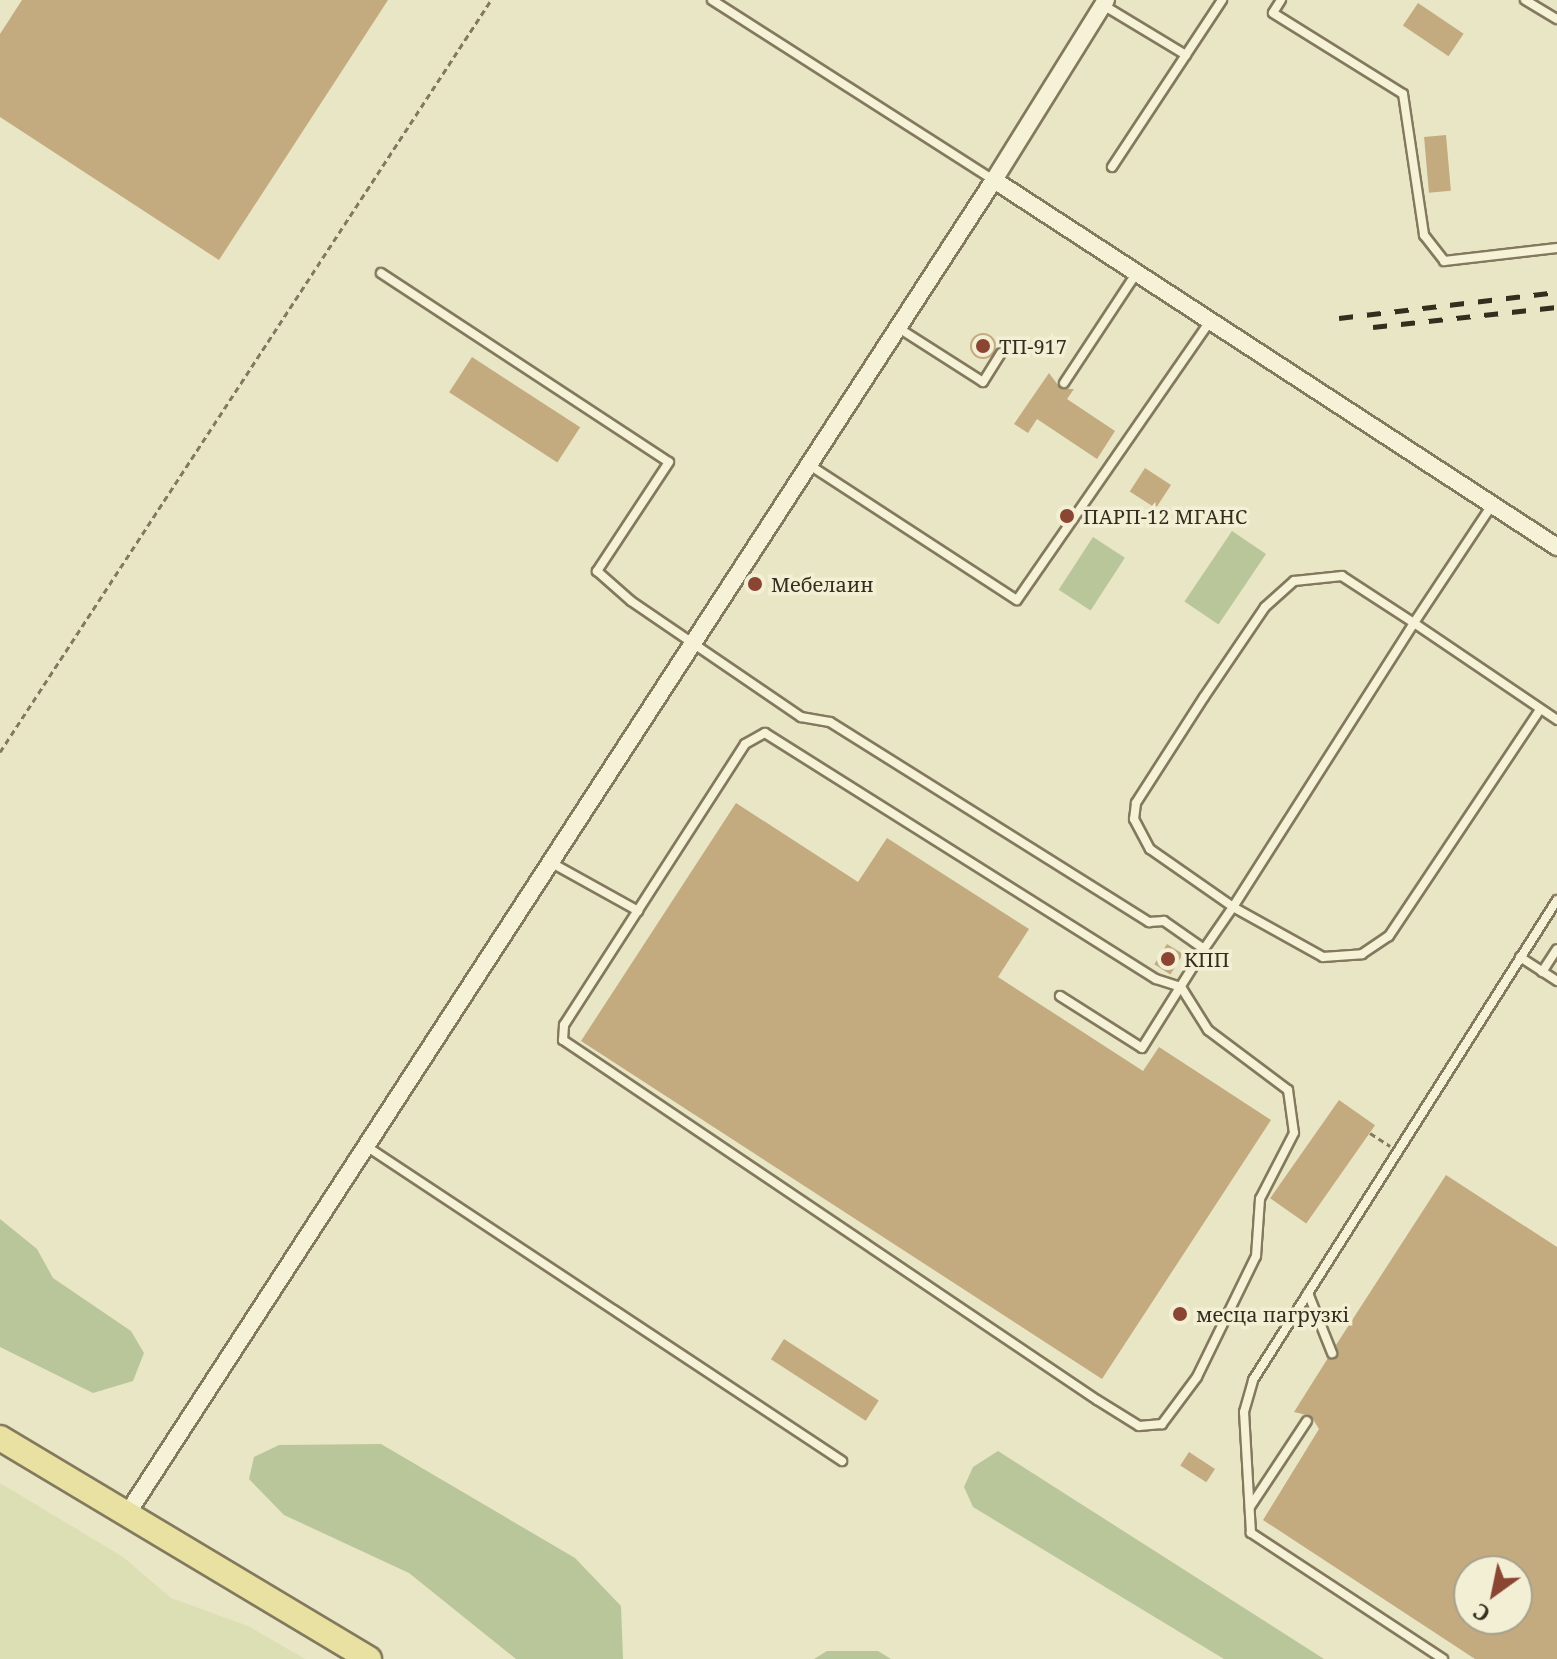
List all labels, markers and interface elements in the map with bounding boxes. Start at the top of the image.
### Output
place label: ТП-917 [999,334,1067,358]
marker: ТП-917 [974,337,992,355]
place label: ПАРП-12 МГАНС [1083,504,1247,528]
marker: ПАРП-12 МГАНС [1058,507,1076,525]
place label: Мебелаин [771,572,874,596]
marker: Мебелаин [746,575,764,593]
place label: КПП [1184,947,1230,971]
marker: КПП [1159,950,1177,968]
place label: месца пагрузкі [1196,1302,1349,1326]
marker: месца пагрузкі [1171,1305,1189,1323]
north arrow [1453,1555,1533,1635]
text: С [1467,1597,1495,1630]

